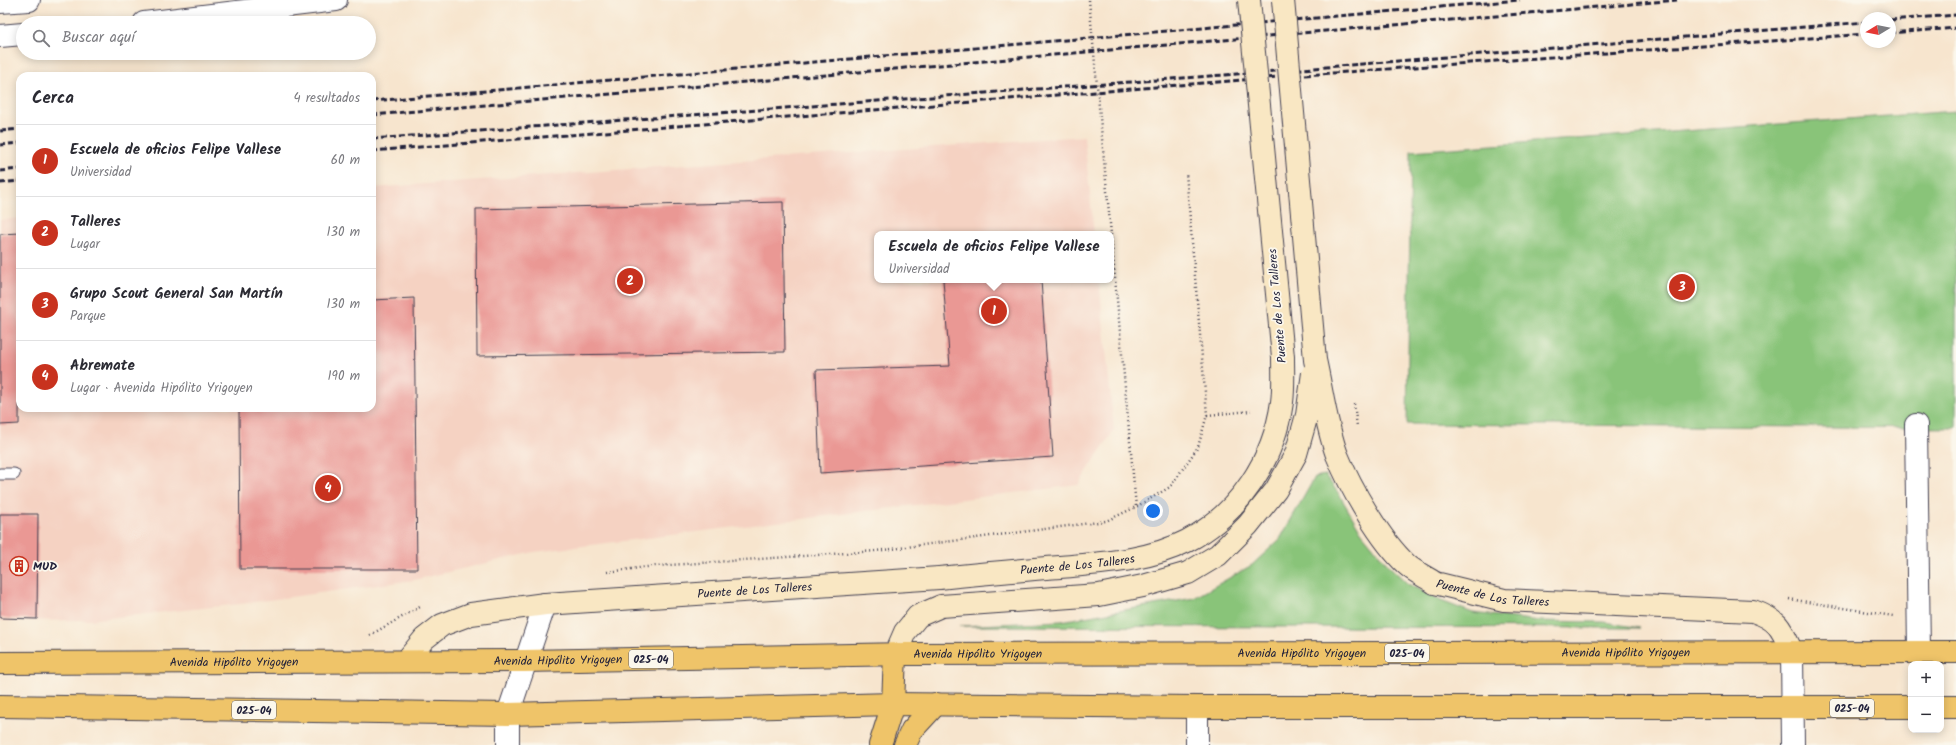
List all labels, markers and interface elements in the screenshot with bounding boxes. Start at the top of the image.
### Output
north arrow [1860,12,1896,48]
search box [16,16,376,60]
text: Buscar aquí [62,26,135,50]
icon: search [30,27,52,49]
text: Cerca [32,85,74,112]
text: 4 resultados [293,88,360,109]
text: Escuela de oficios Felipe Vallese [70,138,281,162]
text: 1 [43,150,47,171]
text: 60 m [331,150,360,171]
text: Universidad [70,162,131,183]
text: Talleres [70,210,121,234]
text: 2 [41,222,49,243]
text: 130 m [326,222,360,243]
popup [874,231,1114,283]
text: Lugar [70,234,100,255]
text: Escuela de oficios Felipe Vallese [888,235,1100,259]
street label: Puente de Los Talleres [1263,248,1292,364]
text: Universidad [888,259,950,280]
pin: 2 [617,266,643,296]
pin: 3 [1669,272,1695,302]
text: Grupo Scout General San Martín [70,282,283,306]
text: 3 [41,294,49,315]
text: 130 m [326,294,360,315]
pin: 1 [981,296,1007,326]
text: Parque [70,306,106,327]
text: Abremate [70,354,135,378]
text: 4 [41,366,49,387]
text: 190 m [328,366,360,387]
text: Lugar · Avenida Hipólito Yrigoyen [70,378,253,399]
pin: 4 [315,473,341,503]
your location [1143,501,1163,521]
street label: Puente de Los Talleres [1019,549,1136,580]
building icon: MUD [8,555,30,577]
place label: MUD [33,557,57,576]
street label: Puente de Los Talleres [1434,575,1550,612]
street label: Puente de Los Talleres [697,577,813,604]
street label: Avenida Hipólito Yrigoyen [1238,644,1366,663]
road number: 025-04 [1385,644,1429,662]
street label: Avenida Hipólito Yrigoyen [1562,644,1690,663]
street label: Avenida Hipólito Yrigoyen [914,645,1042,664]
street label: Avenida Hipólito Yrigoyen [494,650,622,671]
road number: 025-04 [629,650,673,668]
street label: Avenida Hipólito Yrigoyen [170,653,298,672]
map controls [1908,661,1944,733]
button: + [1908,661,1944,697]
button: − [1908,697,1944,733]
road number: 025-04 [1830,699,1874,717]
road number: 025-04 [232,701,276,719]

